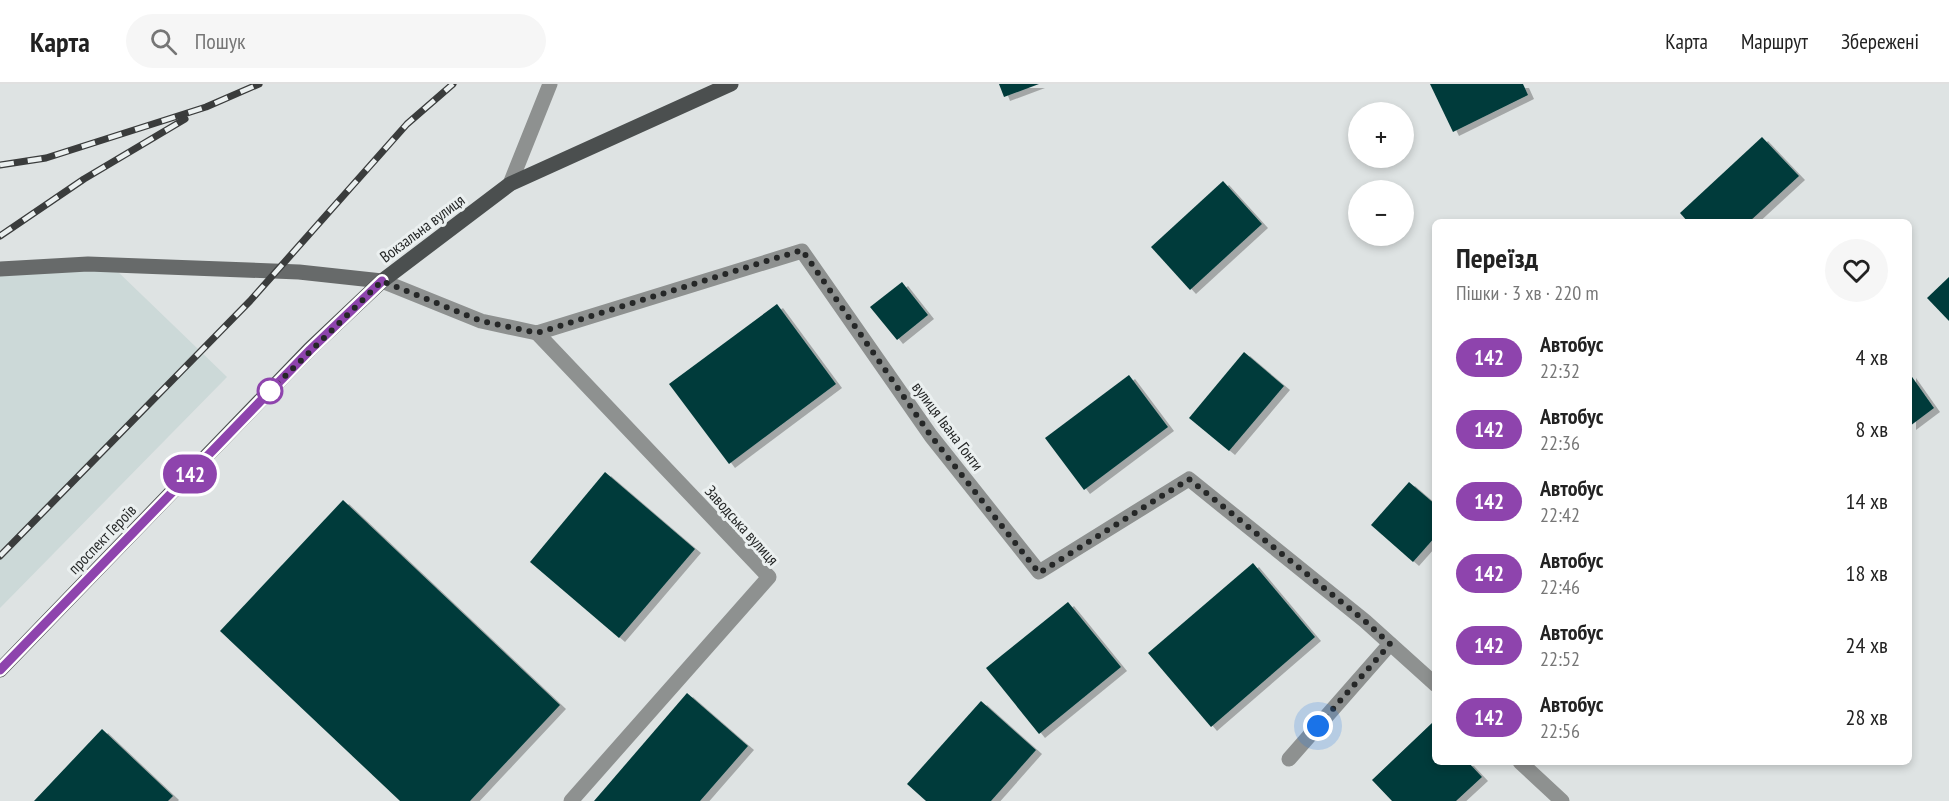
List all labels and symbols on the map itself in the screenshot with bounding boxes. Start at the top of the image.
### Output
street label: Вокзальна вулиця [376,190,468,266]
unlabelled marker [257,378,283,404]
street label: вулиця Івана Гонти [908,378,988,474]
line badge: 142 [156,454,225,494]
street label: Заводська вулиця [701,481,783,569]
street label: проспект Героїв [64,500,140,578]
your location [1303,711,1333,741]

